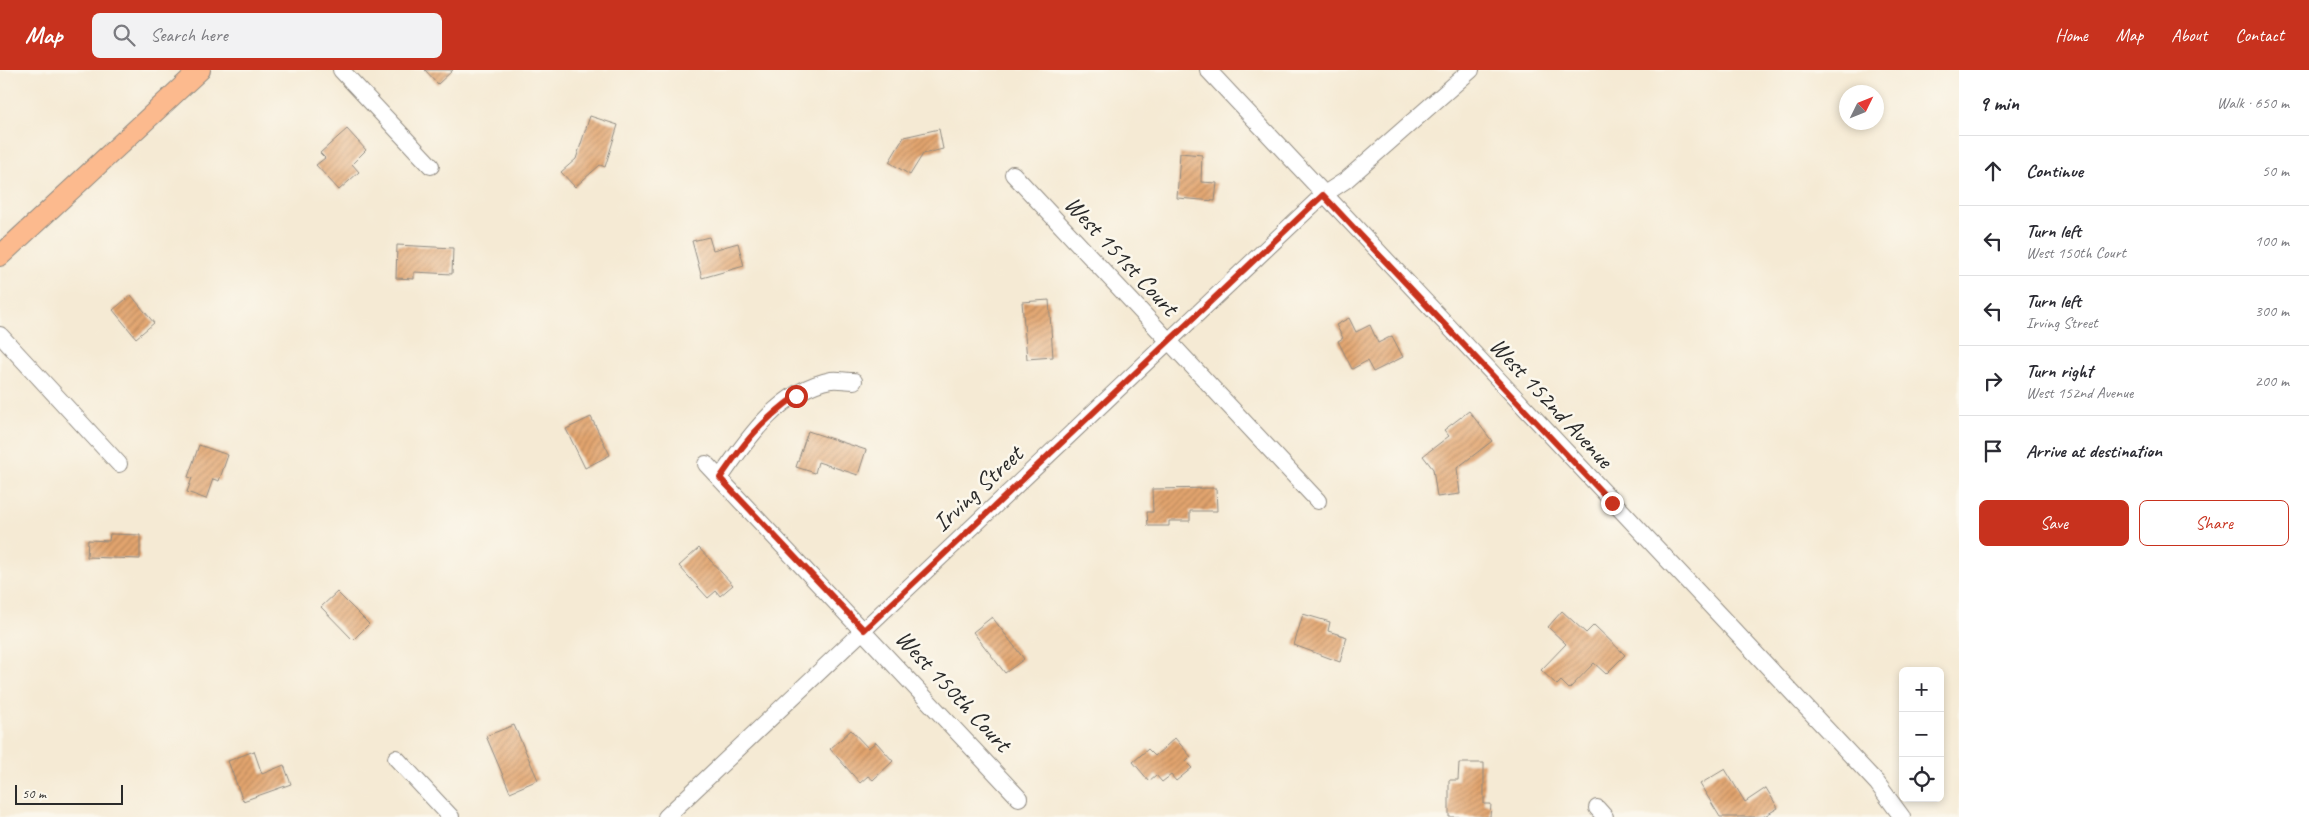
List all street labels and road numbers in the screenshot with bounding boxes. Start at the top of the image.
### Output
street label: West 151st Court [1057,189,1187,325]
street label: West 152nd Avenue [1482,330,1621,476]
street label: Irving Street [926,437,1031,539]
street label: West 150th Court [888,623,1020,761]

